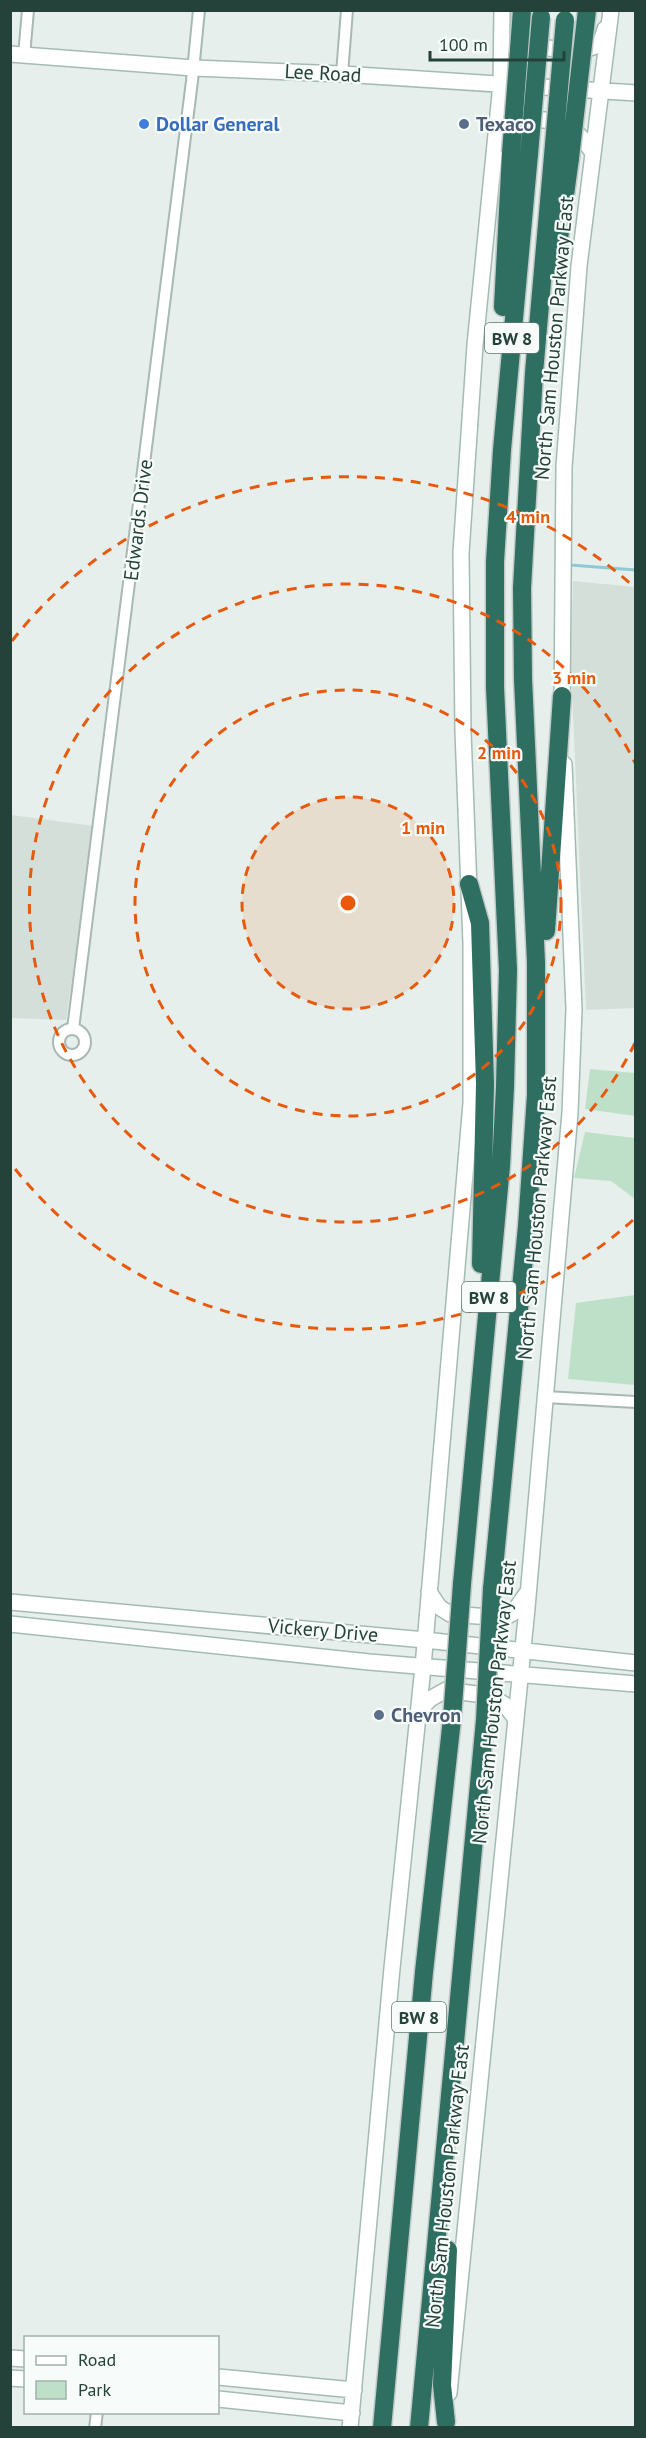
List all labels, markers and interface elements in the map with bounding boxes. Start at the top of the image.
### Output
scale bar [430,24,564,62]
text: 100 m [439,33,488,56]
street label: Lee Road [284,58,362,88]
place label: Dollar General [156,111,280,137]
place label: Texaco [476,111,534,137]
marker: Dollar General [137,117,151,131]
marker: Texaco [457,117,471,131]
street label: North Sam Houston Parkway East [529,195,579,481]
road number: BW 8 [485,323,539,353]
street label: Edwards Drive [118,458,158,582]
text: 4 min [506,505,550,528]
text: 3 min [552,666,596,689]
text: 2 min [477,741,521,764]
text: 1 min [401,816,445,839]
centre of rings [338,893,358,913]
street label: North Sam Houston Parkway East [512,1075,562,1361]
road number: BW 8 [462,1282,516,1312]
street label: North Sam Houston Parkway East [466,1559,522,1845]
street label: Vickery Drive [266,1612,379,1648]
place label: Chevron [391,1702,461,1728]
marker: Chevron [372,1708,386,1722]
road number: BW 8 [392,2002,446,2032]
street label: North Sam Houston Parkway East [419,2043,475,2329]
legend [24,2336,219,2414]
text: Road [78,2348,116,2371]
text: Park [78,2378,111,2401]

